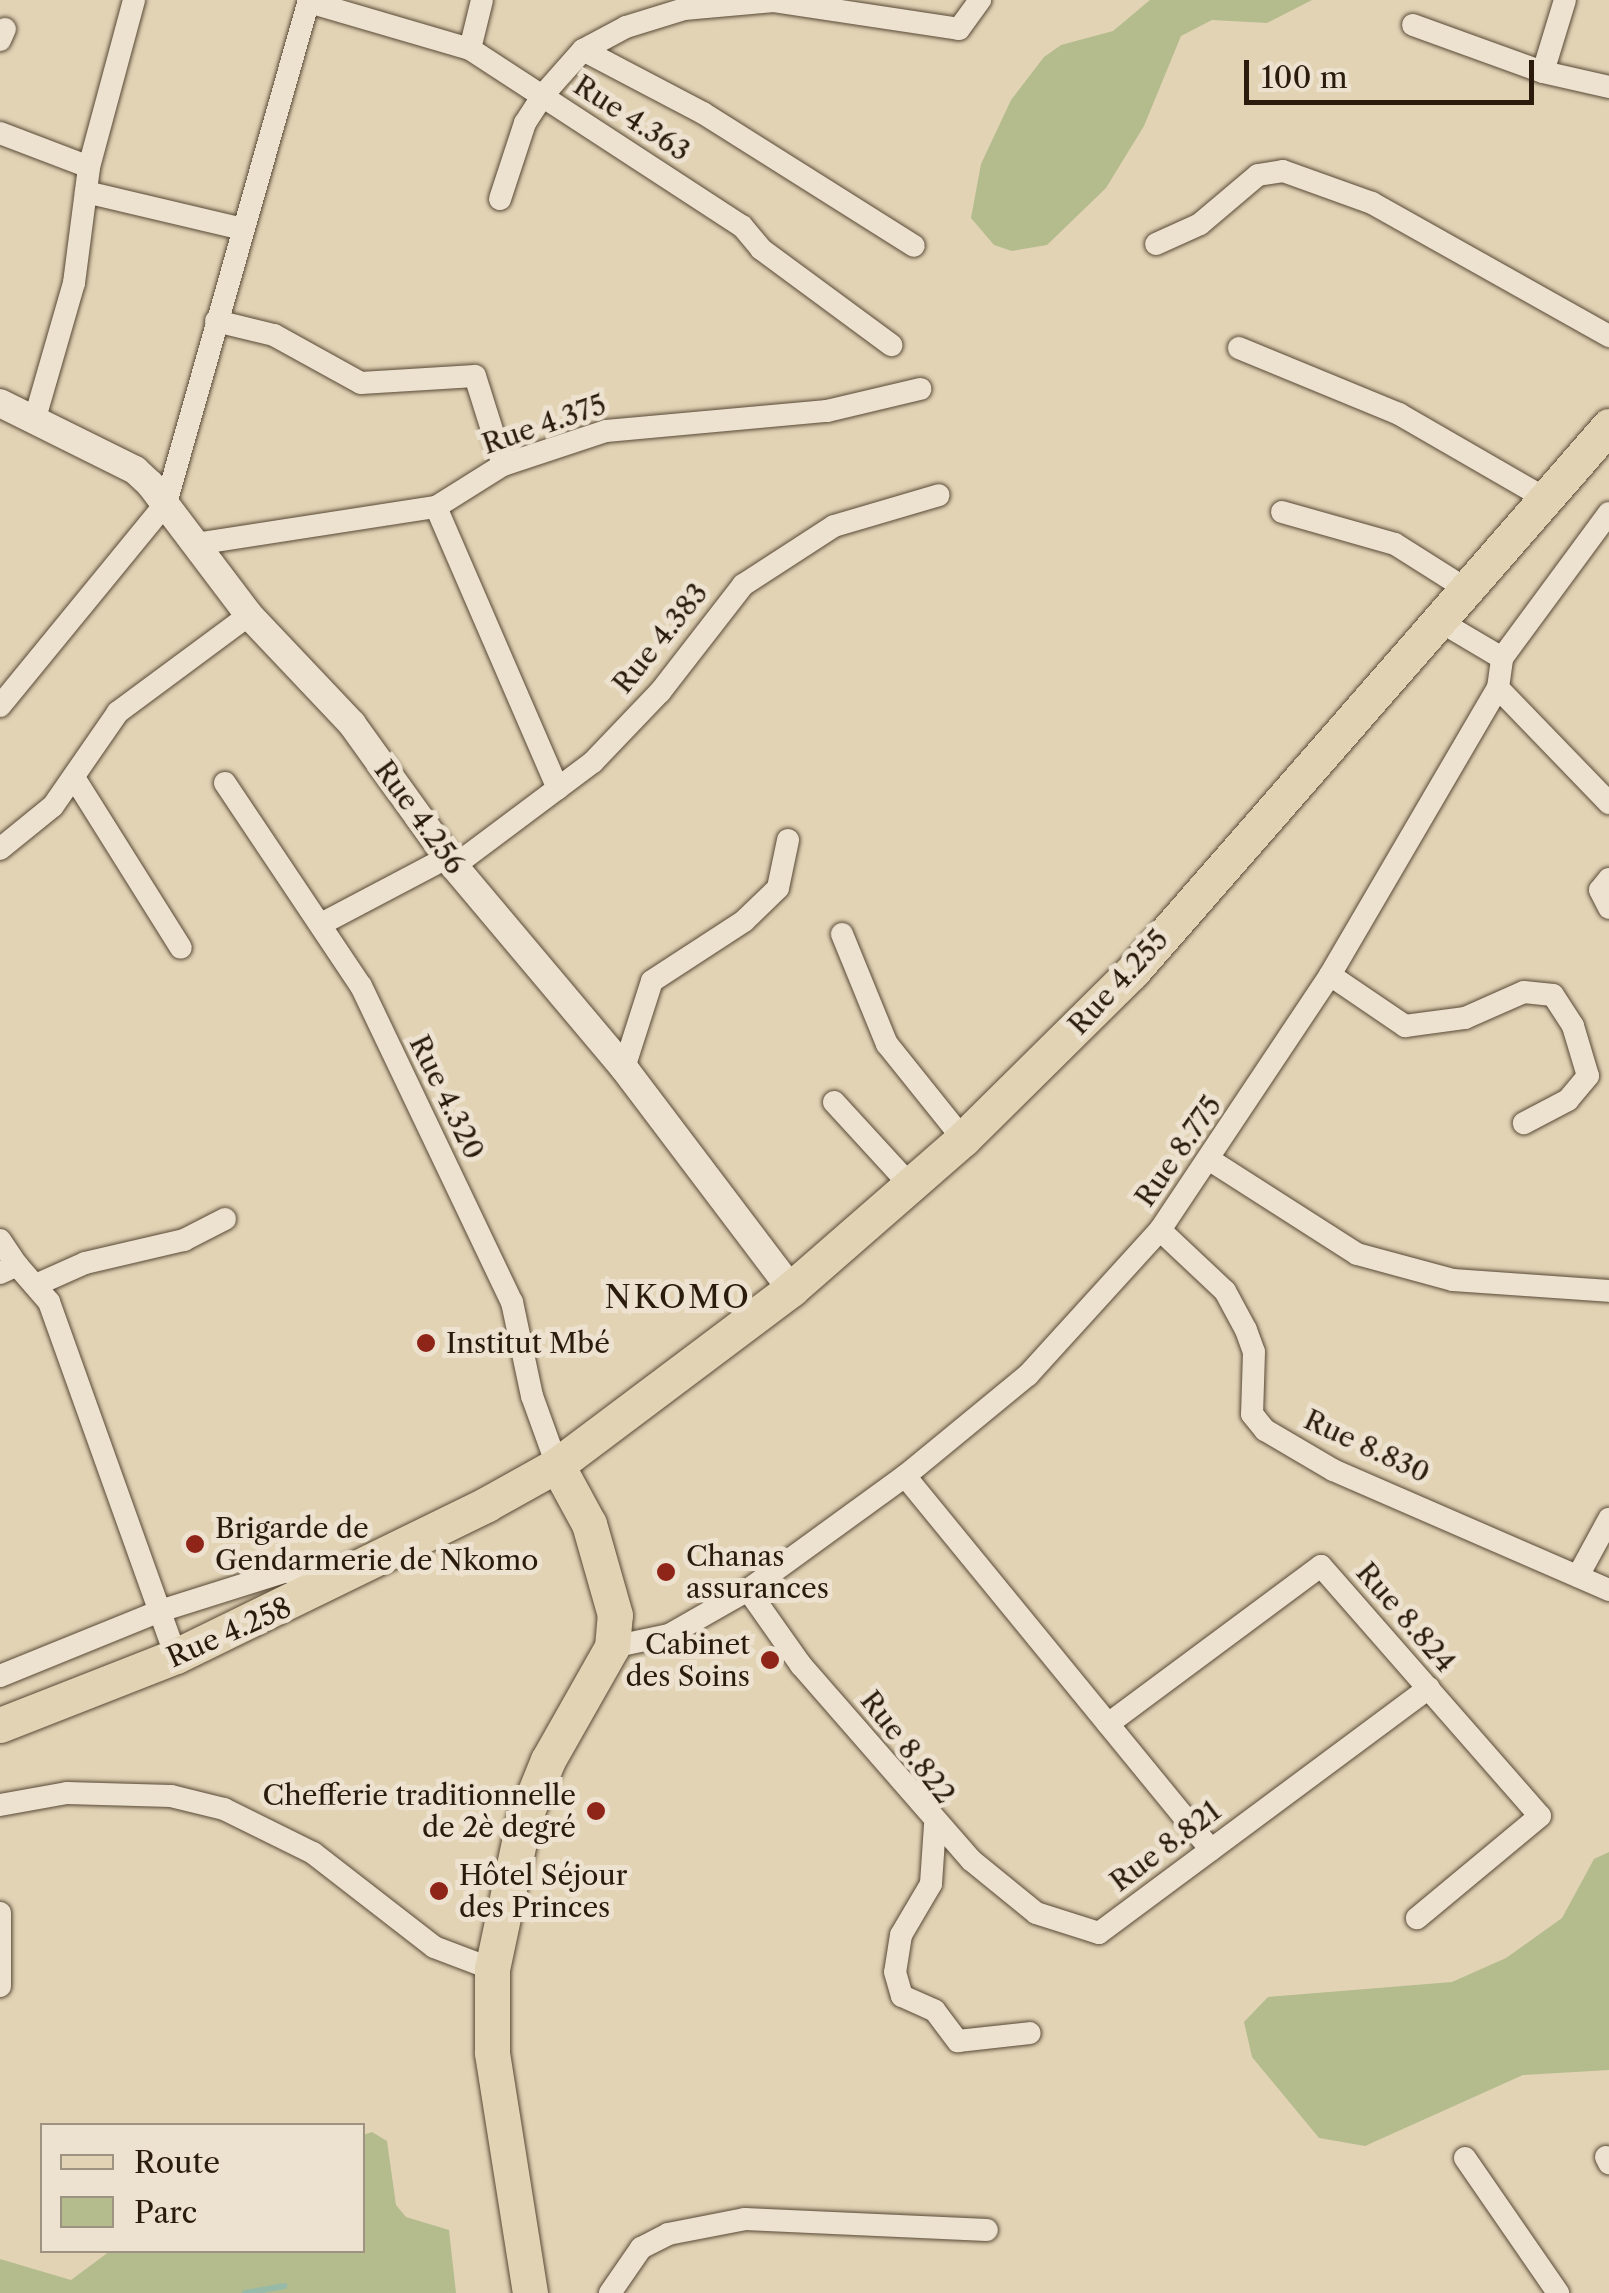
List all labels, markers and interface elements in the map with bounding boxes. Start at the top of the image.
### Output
scale bar [1249,40,1539,102]
text: 100 m [1261,59,1348,96]
street label: Rue 4.363 [568,68,696,168]
street label: Rue 4.375 [478,387,610,461]
street label: Rue 4.383 [605,576,715,700]
street label: Rue 4.256 [368,754,472,880]
street label: Rue 4.255 [1061,923,1175,1041]
street label: Rue 4.320 [403,1030,491,1164]
street label: Rue 8.775 [1128,1089,1228,1213]
district label: NKOMO [605,1278,751,1316]
place label: Institut Mbé [446,1326,610,1360]
marker: Institut Mbé [415,1332,437,1354]
street label: Rue 8.830 [1299,1402,1435,1490]
place label: Brigarde de Gendarmerie de Nkomo [215,1511,538,1577]
marker: Brigarde de Gendarmerie de Nkomo [184,1533,206,1555]
place label: Chanas assurances [686,1539,829,1605]
street label: Rue 8.824 [1349,1556,1463,1678]
marker: Chanas assurances [655,1561,677,1583]
street label: Rue 4.258 [162,1590,296,1674]
place label: Cabinet des Soins [625,1627,750,1693]
marker: Cabinet des Soins [759,1649,781,1671]
street label: Rue 8.822 [854,1684,962,1810]
place label: Chefferie traditionnelle de 2è degré [263,1778,576,1844]
street label: Rue 8.821 [1103,1794,1227,1898]
marker: Chefferie traditionnelle de 2è degré [585,1800,607,1822]
place label: Hôtel Séjour des Princes [459,1858,627,1924]
marker: Hôtel Séjour des Princes [428,1880,450,1902]
legend [40,2123,365,2253]
text: Route [134,2144,220,2181]
text: Parc [134,2194,197,2231]

